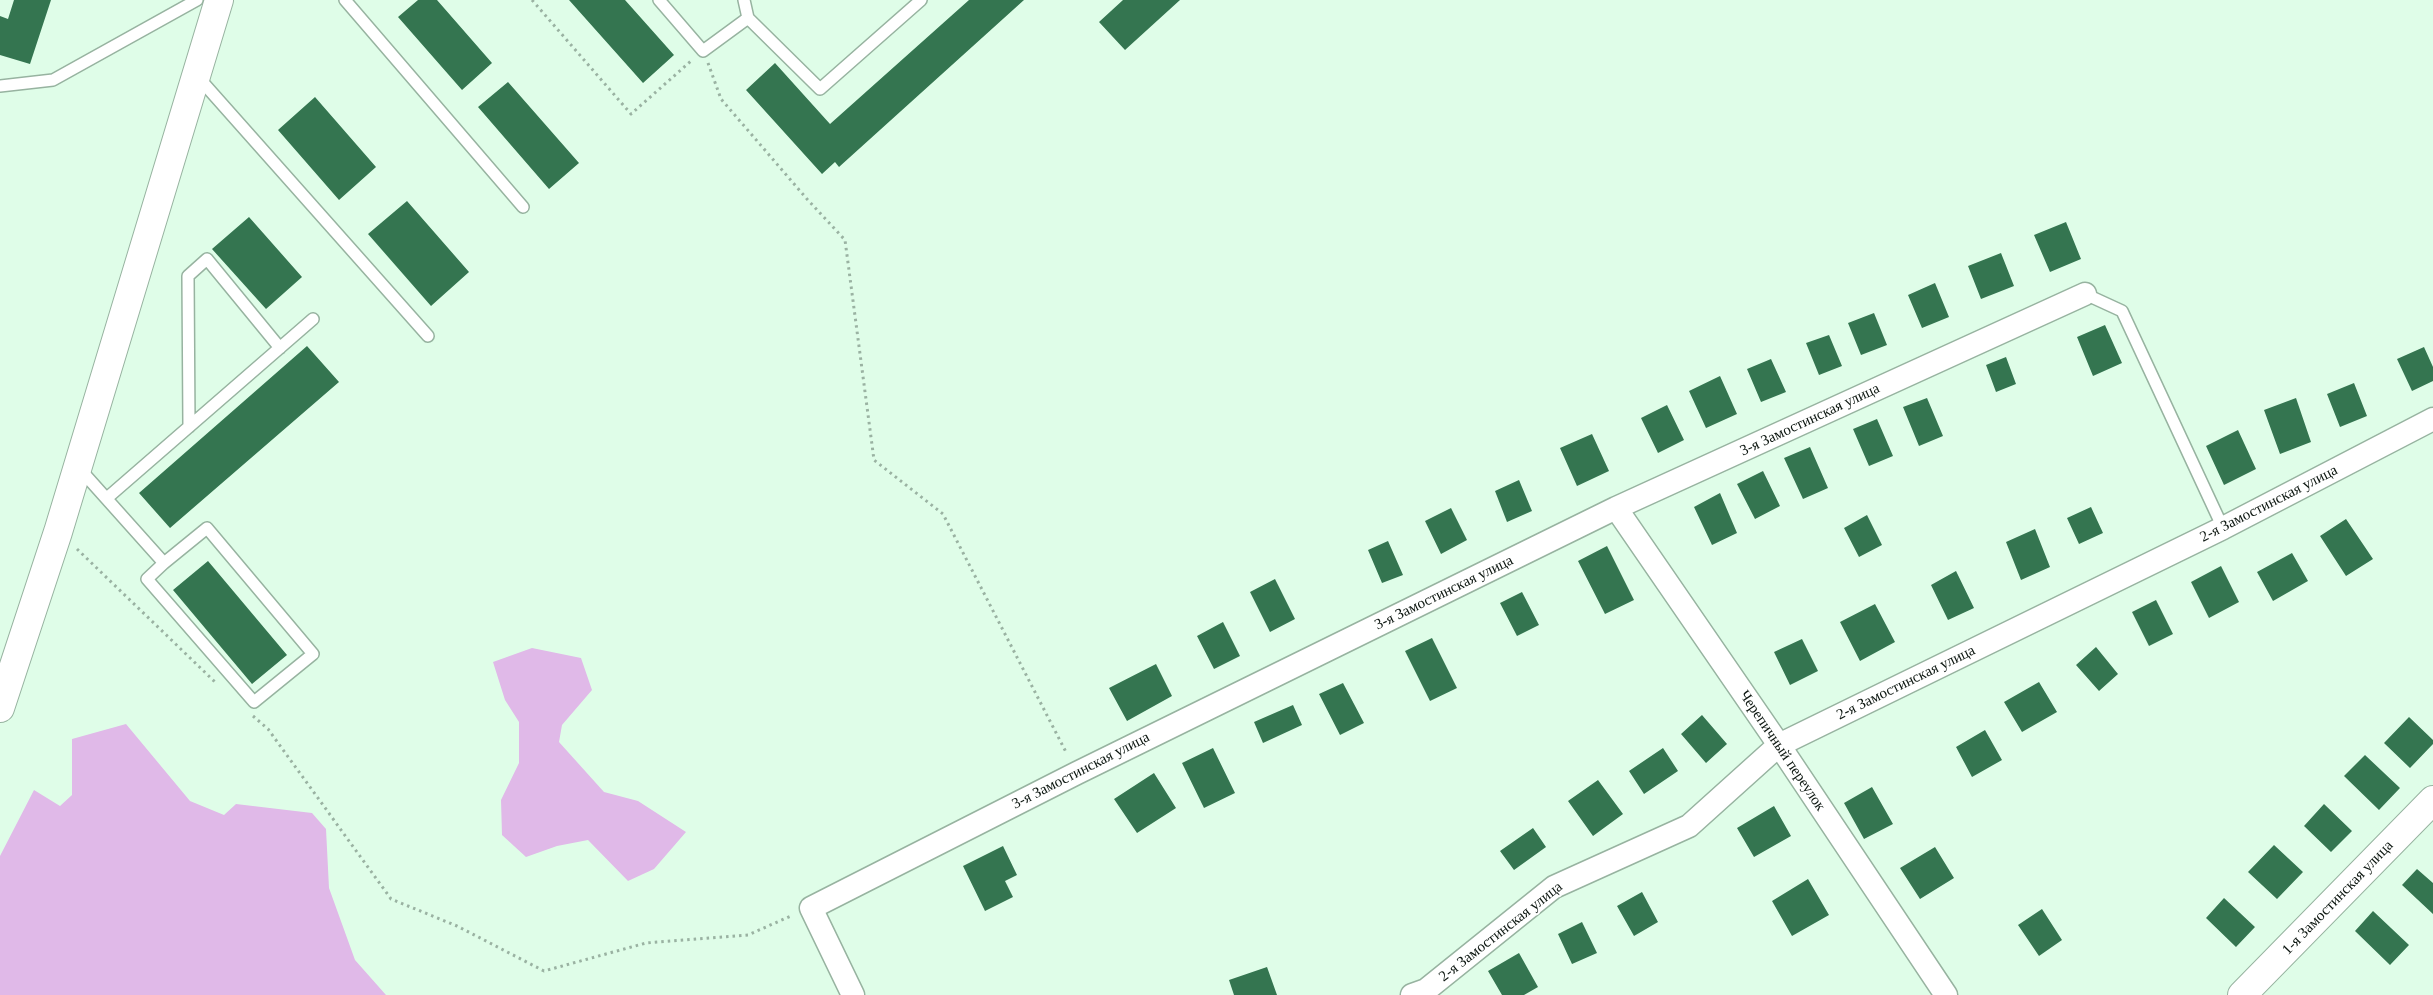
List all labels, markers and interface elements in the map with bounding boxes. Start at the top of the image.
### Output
street label: 3-я Замостинская улица [1737,380,1883,460]
street label: 2-я Замостинская улица [2197,461,2341,547]
street label: 3-я Замостинская улица [1372,552,1516,634]
street label: 2-я Замостинская улица [1834,642,1978,724]
street label: Черепичный переулок [1735,687,1829,815]
street label: 3-я Замостинская улица [1009,728,1153,814]
street label: 1-я Замостинская улица [2279,837,2397,959]
street label: 2-я Замостинская улица [1436,878,1566,986]

